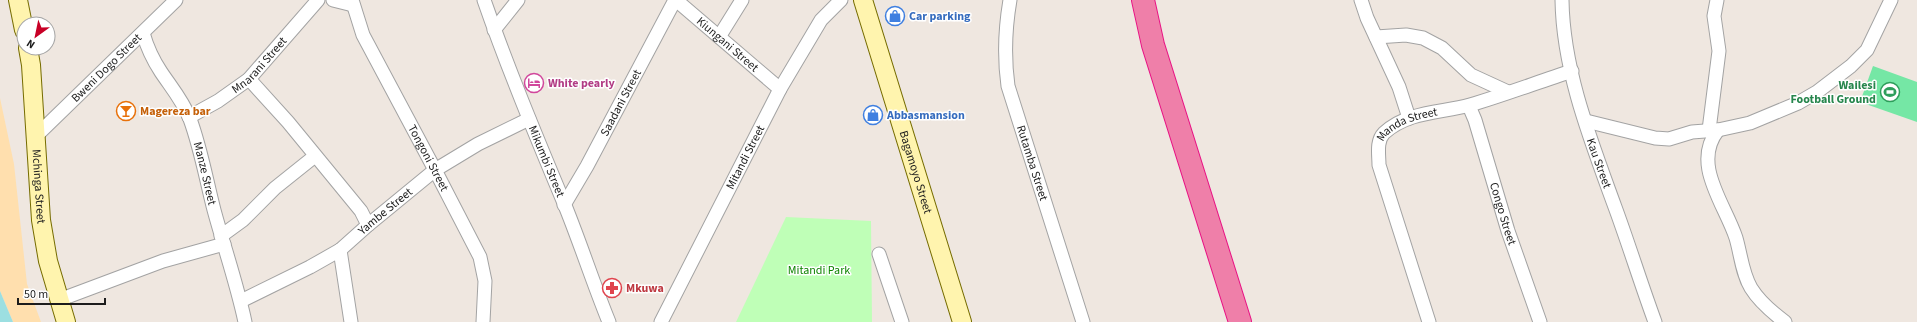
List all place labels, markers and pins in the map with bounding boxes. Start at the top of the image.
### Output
shop icon: Car parking [884,5,906,27]
place label: Car parking [909,8,971,25]
hotel icon: White pearly [523,72,545,94]
place label: White pearly [548,75,615,92]
place label: Wailesi Football Ground [1790,77,1876,108]
sports icon: Wailesi Football Ground [1879,81,1901,103]
bar icon: Magereza bar [115,100,137,122]
place label: Magereza bar [140,103,211,120]
shop icon: Abbasmansion [862,104,884,126]
place label: Abbasmansion [886,107,965,124]
pharmacy icon: Mkuwa [601,277,623,299]
place label: Mkuwa [626,280,664,297]

